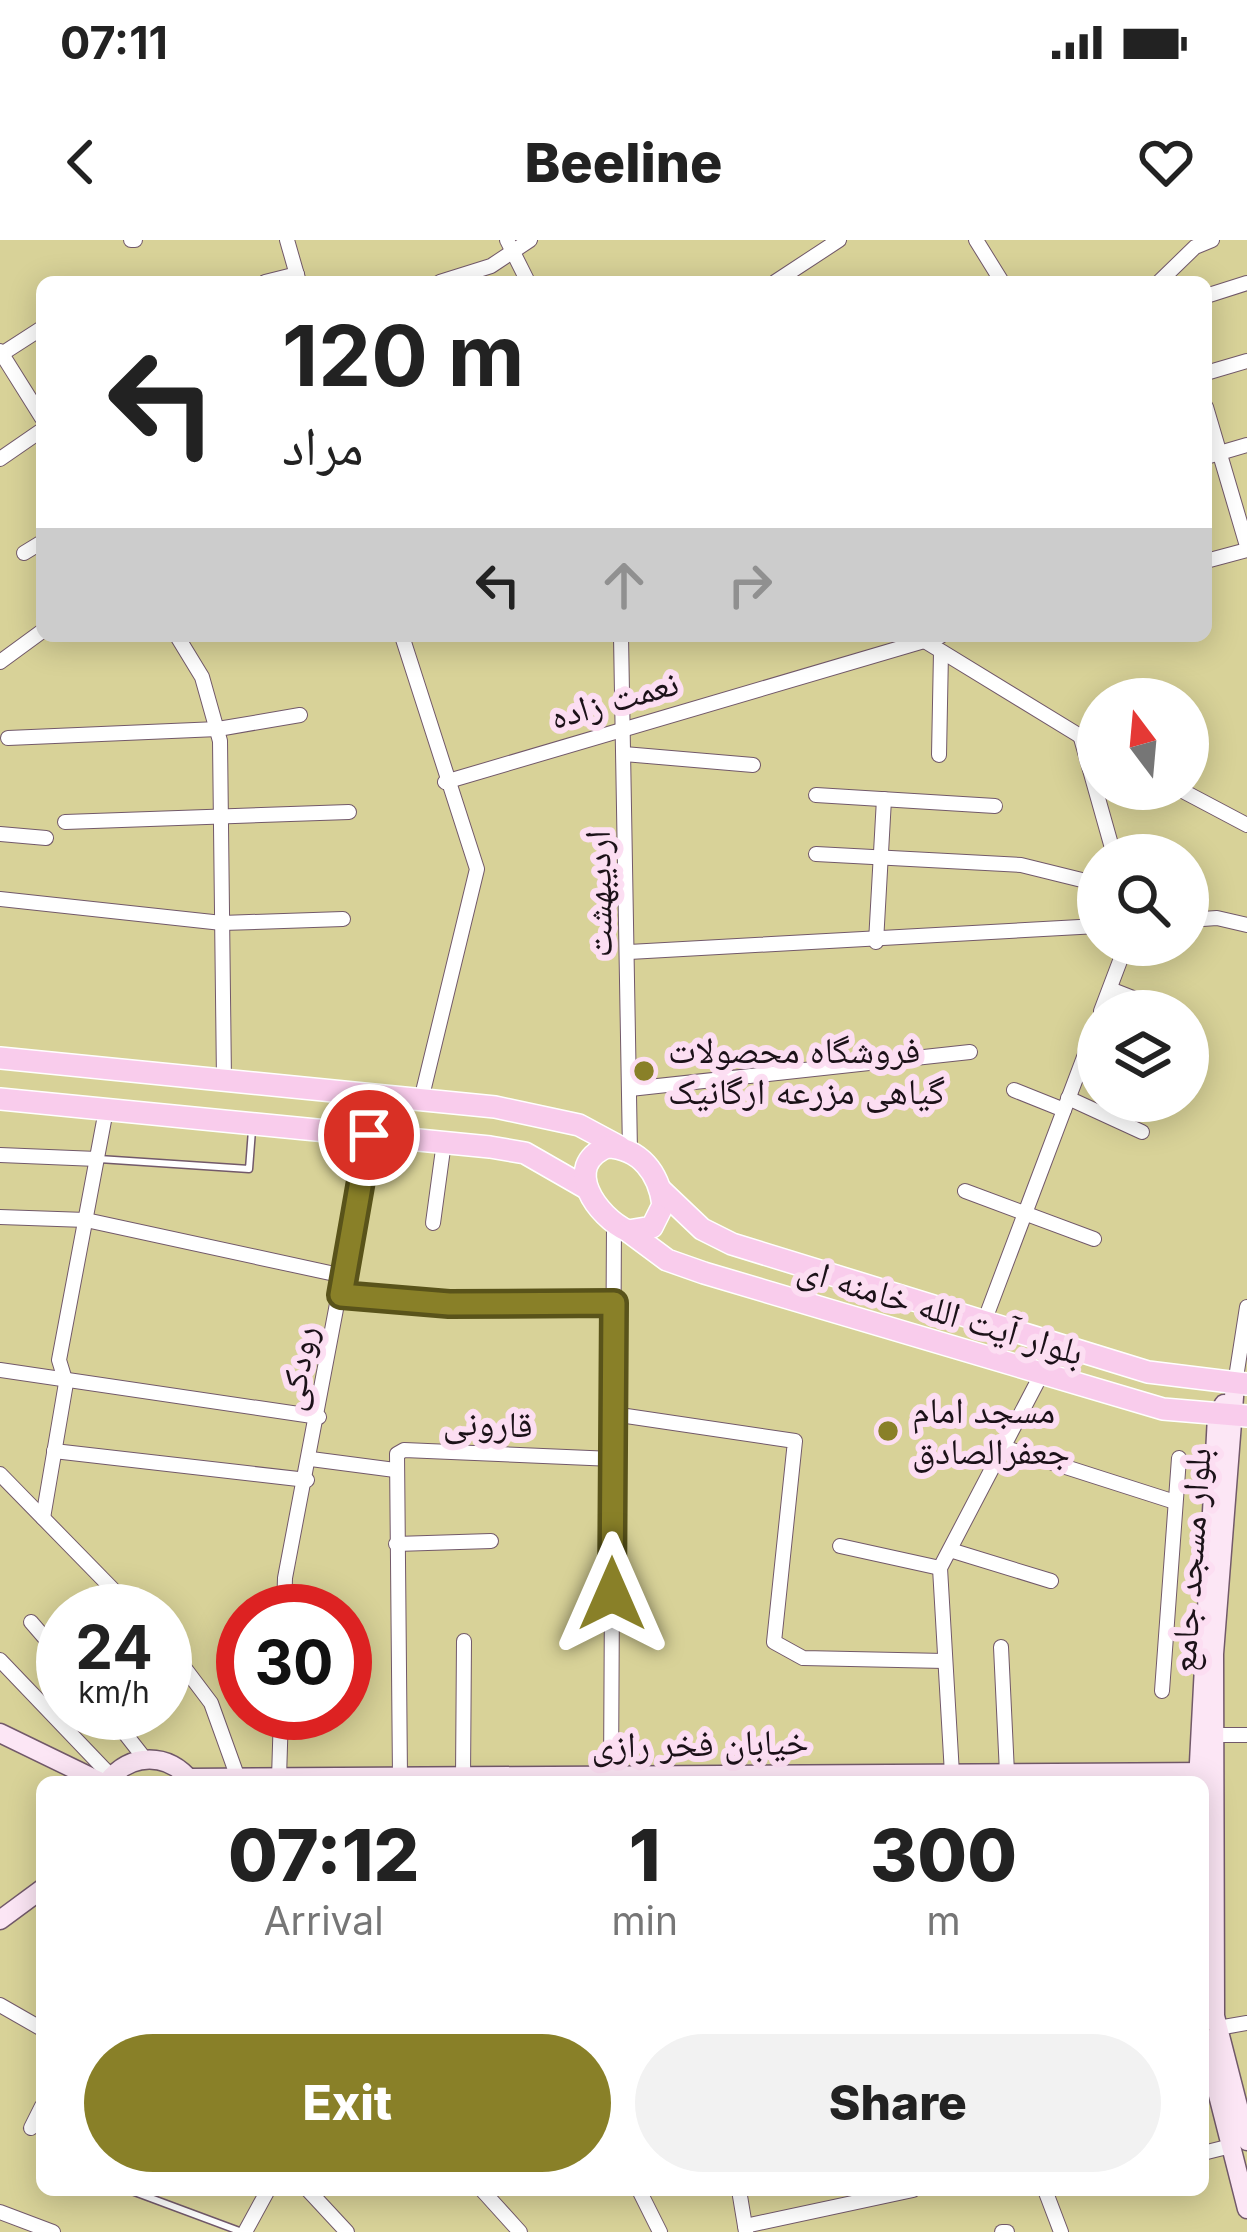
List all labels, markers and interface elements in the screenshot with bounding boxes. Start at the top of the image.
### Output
text: 07:11 [60,15,168,70]
icon: back [48,129,114,195]
icon: heart [1133,129,1199,195]
text: Beeline [524,130,723,195]
text: 120 m [282,305,524,406]
icon: left [84,324,240,480]
text: مراد [282,413,364,478]
icon: left [465,552,531,618]
icon: ahead [591,552,657,618]
icon: right [717,552,783,618]
street label: نعمت زاده [545,660,683,738]
north arrow [1077,678,1209,810]
map controls [1077,678,1209,1122]
street label: اردیبهشت [575,830,621,958]
button: search [1077,834,1209,966]
button: layers [1077,990,1209,1122]
place label: فروشگاه محصولات گیاهی مزرعه ارگانیک [668,1028,945,1113]
marker: فروشگاه محصولات گیاهی مزرعه ارگانیک [631,1058,657,1084]
pin [318,1084,420,1186]
icon: arrive [336,1102,402,1168]
street label: بلوار آیت الله خامنه ای [793,1246,1089,1374]
street label: رودکی [268,1322,326,1414]
place label: مسجد امام جعفرالصادق [912,1388,1070,1473]
street label: قارونی [442,1399,534,1447]
marker: مسجد امام جعفرالصادق [875,1418,901,1444]
street label: بلوار مسجد جامع [1160,1446,1221,1674]
position arrow [549,1531,675,1657]
speed limit sign: 30 [216,1584,372,1740]
text: 24 [75,1611,153,1683]
text: km/h [78,1674,150,1710]
street label: خیابان فخر رازی [591,1719,809,1767]
text: 07:12 [228,1811,419,1898]
text: 1 [629,1811,661,1898]
text: 300 [870,1811,1017,1898]
text: Arrival [264,1897,384,1944]
text: min [611,1897,678,1944]
text: m [926,1897,961,1944]
button: Exit [84,2034,611,2172]
button: Share [635,2034,1161,2172]

